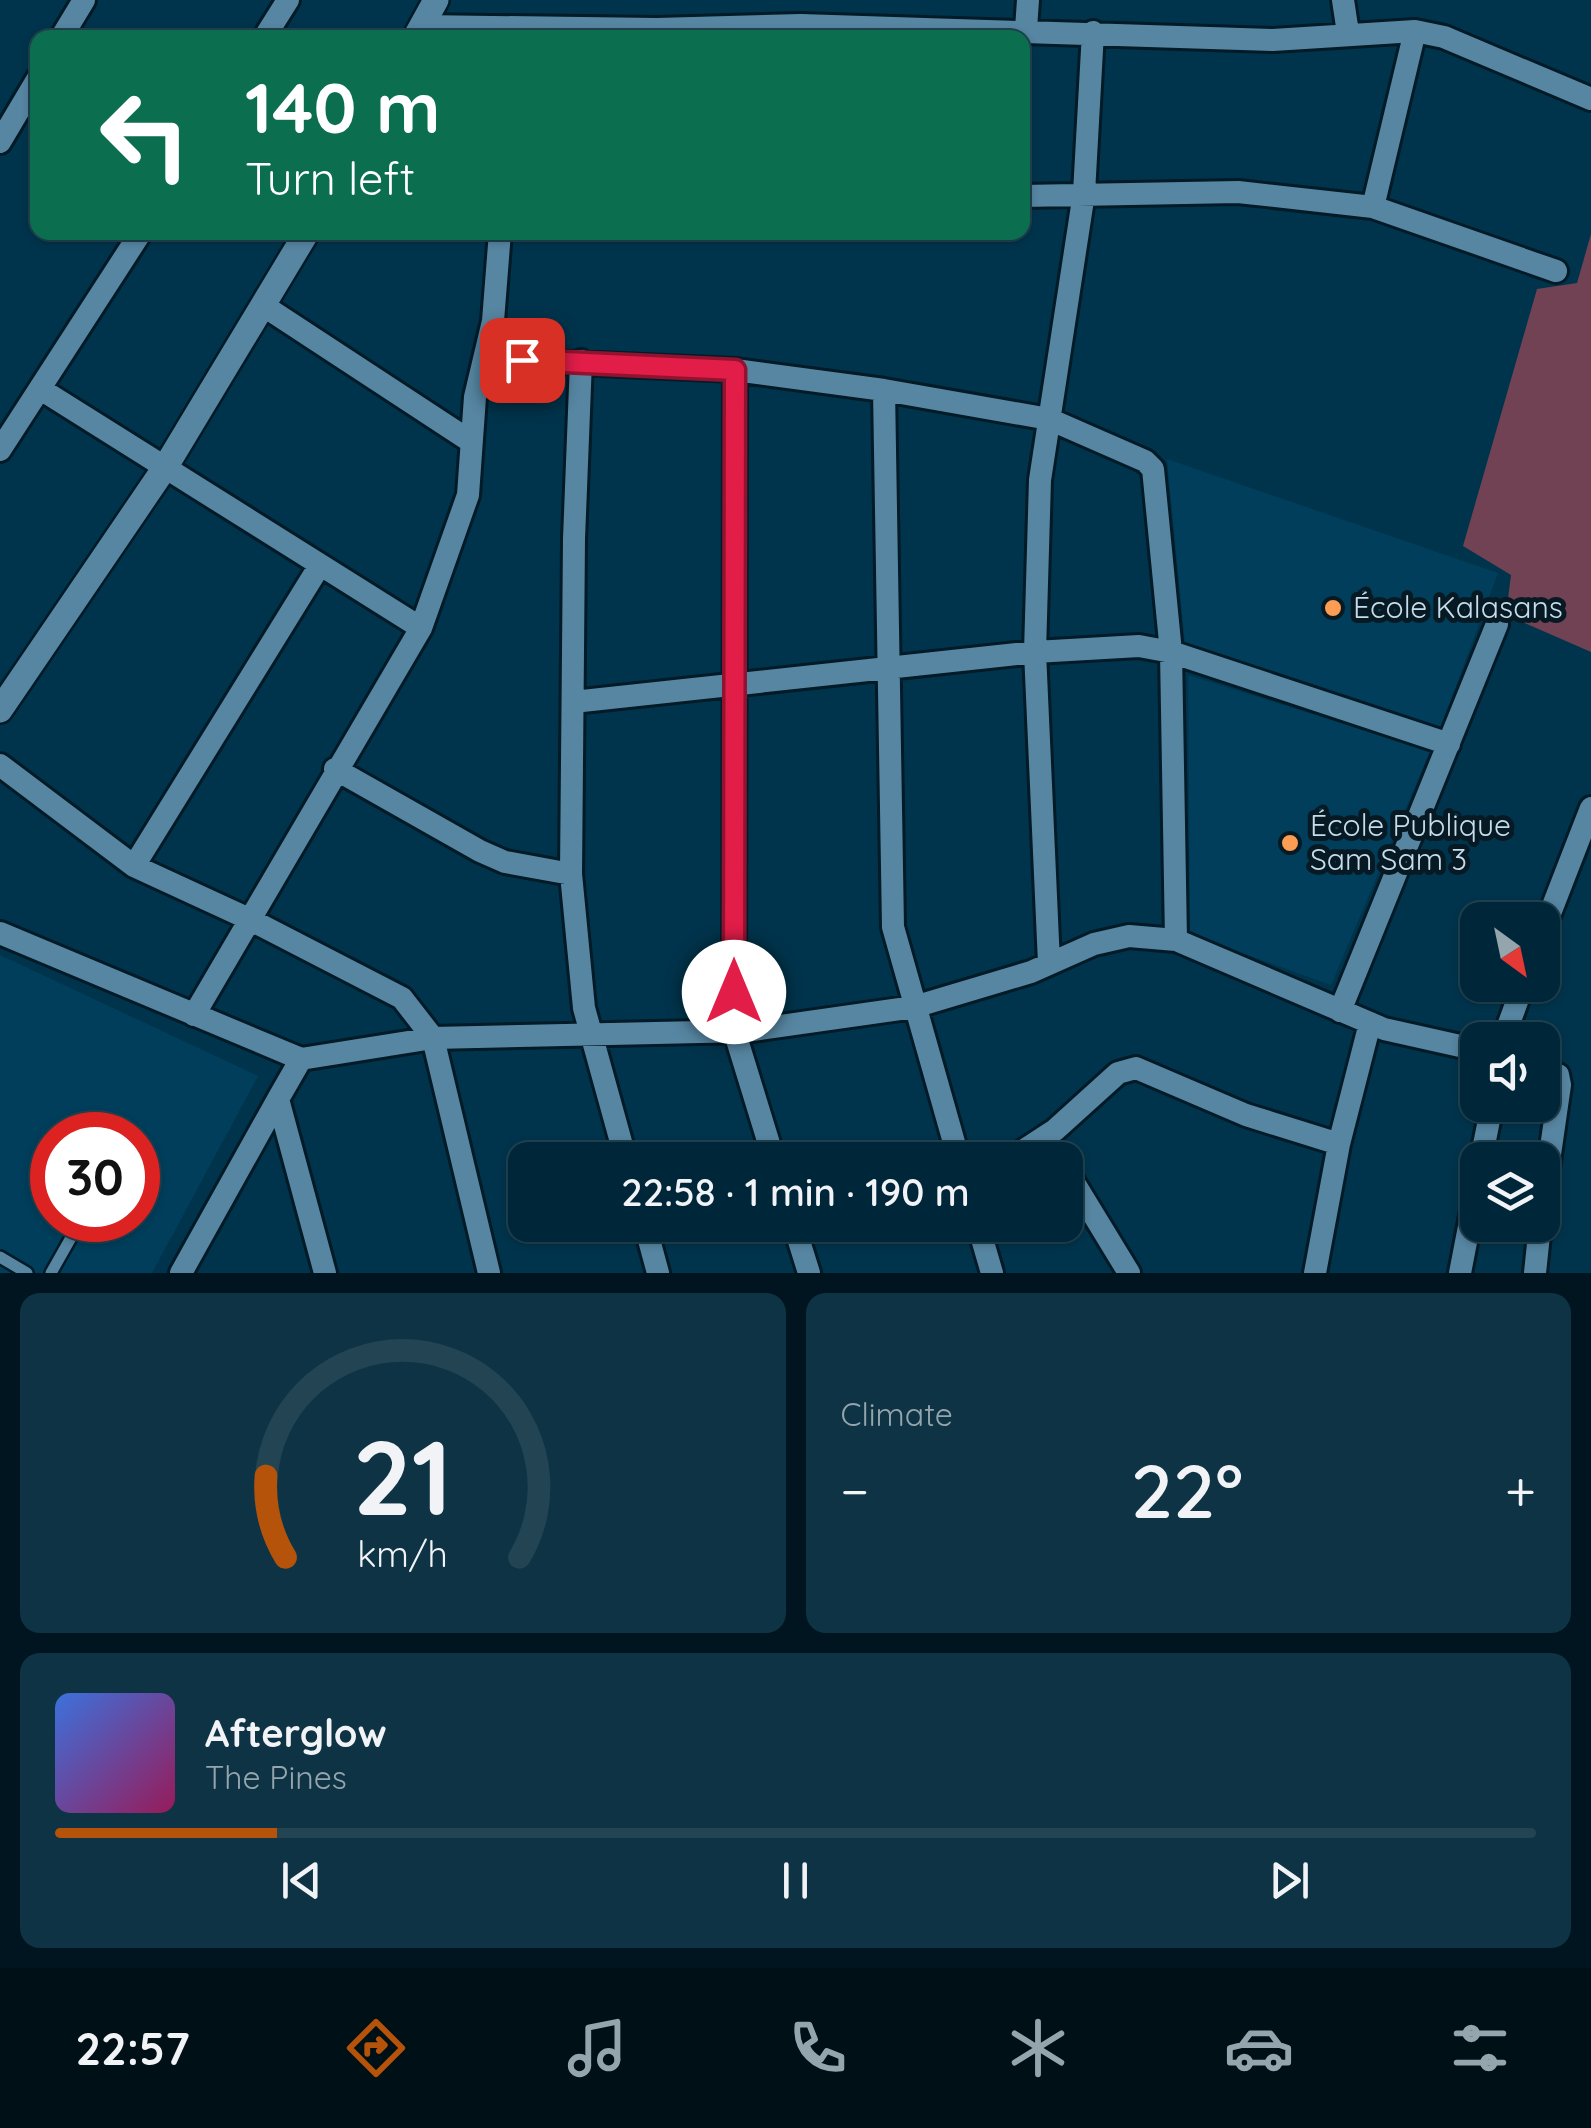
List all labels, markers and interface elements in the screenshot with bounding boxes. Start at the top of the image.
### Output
text: 140 m [245,63,441,151]
icon: left [80,70,210,200]
text: Turn left [245,150,415,206]
pin [480,318,565,403]
icon: arrive [495,333,550,388]
place label: École Kalasans [1353,588,1563,626]
marker: École Kalasans [1322,597,1344,619]
place label: École Publique Sam Sam 3 [1310,806,1511,878]
marker: École Publique Sam Sam 3 [1279,832,1301,854]
north arrow [1460,902,1560,1002]
map controls [1460,902,1560,1242]
position arrow [682,940,786,1044]
button: sound [1460,1022,1560,1122]
speed limit sign: 30 [30,1112,160,1242]
button: layers [1460,1142,1560,1242]
text: 22:58 · 1 min · 190 m [621,1168,970,1216]
text: Climate [841,1394,953,1434]
text: 21 [353,1411,453,1541]
text: 22° [1131,1443,1243,1537]
text: − [841,1456,869,1525]
text: + [1505,1456,1536,1525]
text: km/h [357,1531,448,1576]
text: Afterglow [205,1709,387,1757]
text: The Pines [205,1757,347,1797]
icon: previous [274,1853,329,1908]
icon: pause [768,1853,823,1908]
icon: next [1262,1853,1317,1908]
icon: directions [341,2013,411,2083]
icon: music [562,2013,632,2083]
icon: phone [783,2013,853,2083]
icon: climate [1003,2013,1073,2083]
icon: car [1224,2013,1294,2083]
icon: filters [1445,2013,1515,2083]
text: 22:57 [75,2020,190,2076]

